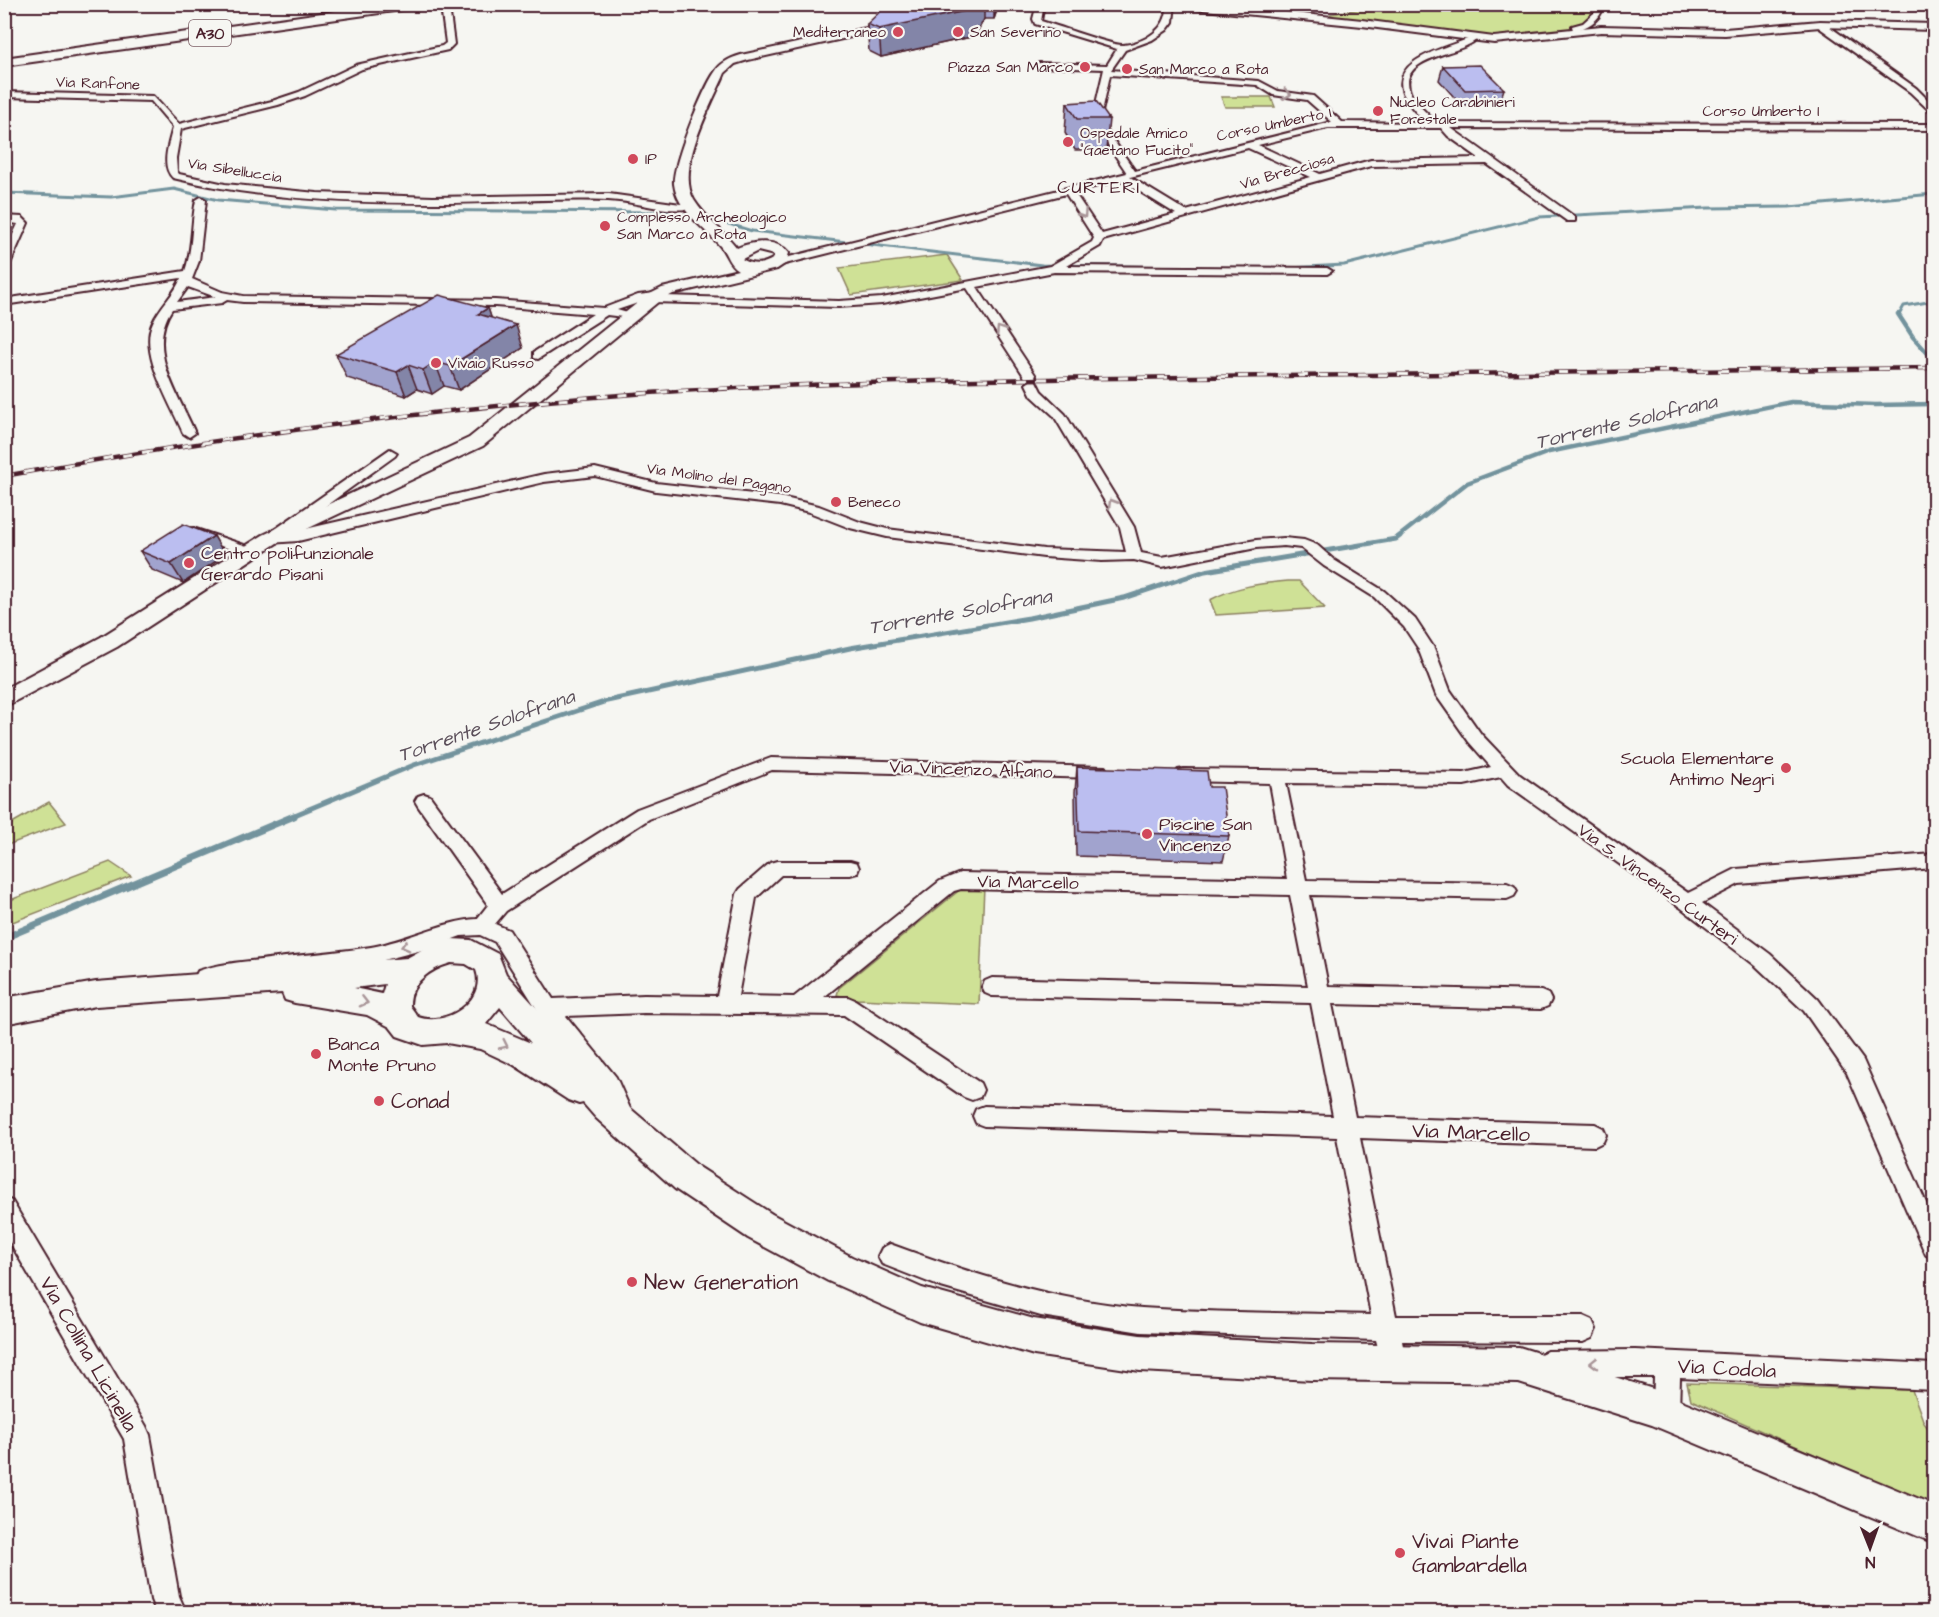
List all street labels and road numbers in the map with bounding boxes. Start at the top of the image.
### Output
road number: A30 [189,20,231,46]
street label: Via Ranfone [56,72,140,95]
street label: Corso Umberto I [1703,101,1820,122]
street label: Corso Umberto I [1215,102,1334,147]
street label: Via Brecciosa [1238,148,1337,195]
street label: Via Sibelluccia [186,153,284,188]
street label: Via Molino del Pagano [645,458,793,500]
street label: Via Vincenzo Alfano [889,754,1053,785]
street label: Via S. Vincenzo Curteri [1572,818,1743,951]
street label: Via Marcello [977,869,1079,896]
street label: Via Marcello [1411,1116,1531,1149]
street label: Via Collina Licinella [32,1271,145,1437]
street label: Via Codola [1677,1351,1777,1386]

